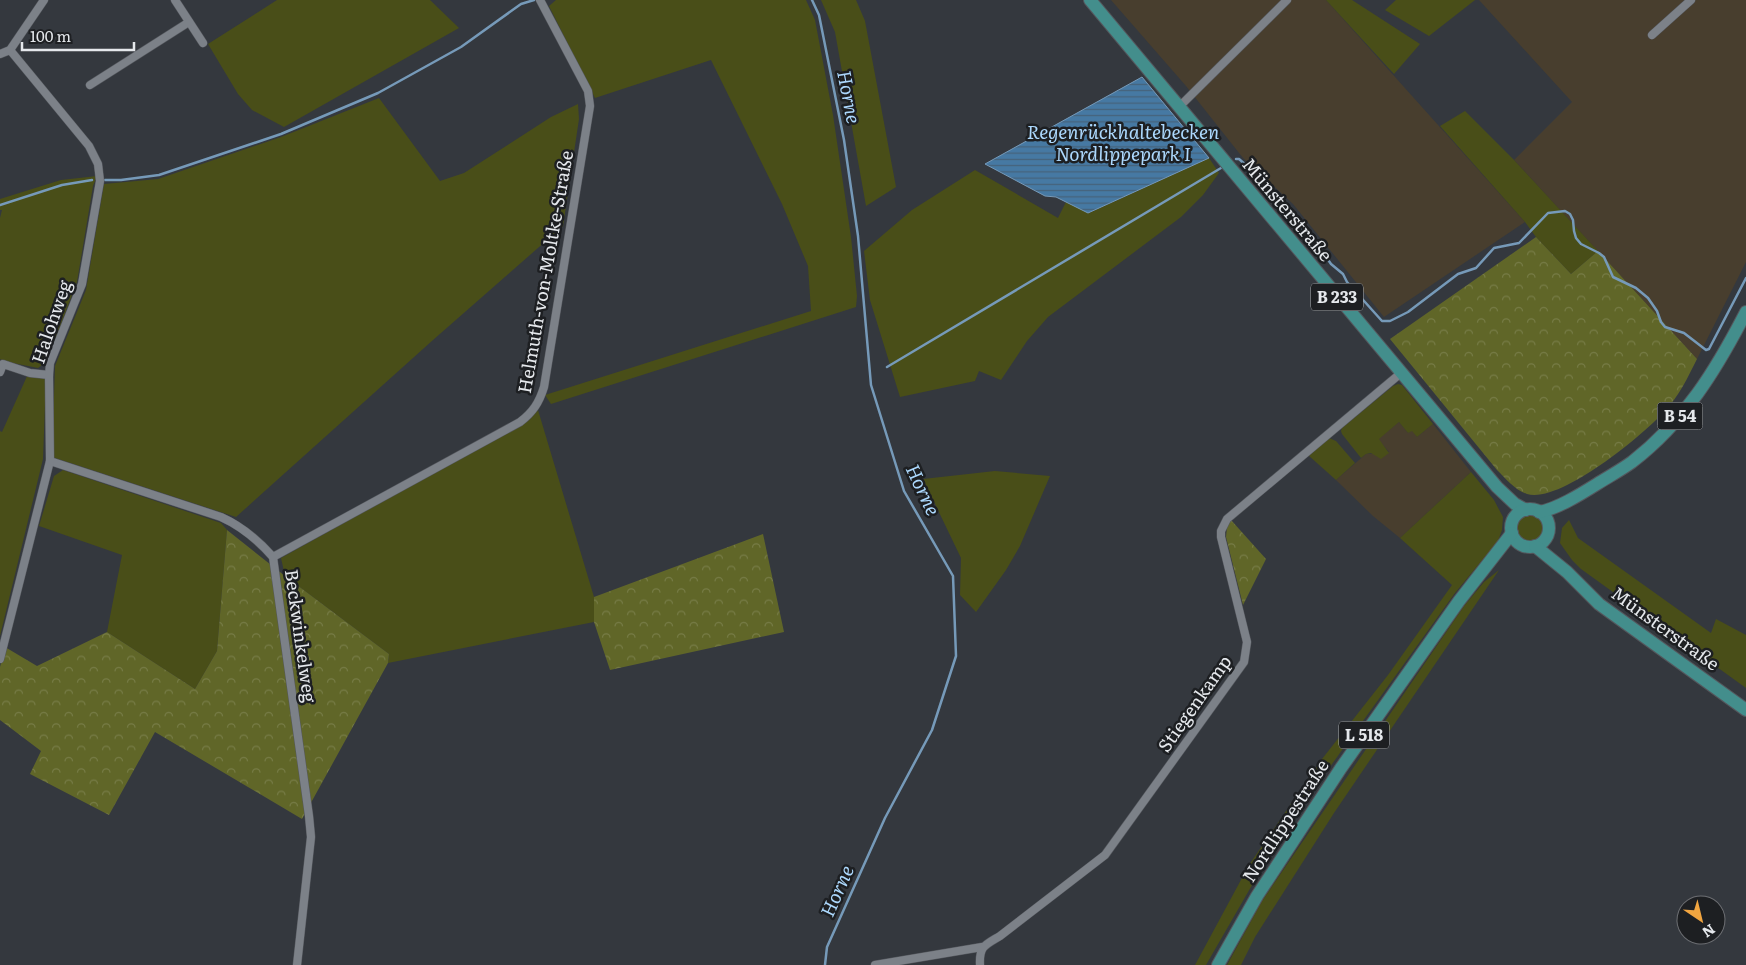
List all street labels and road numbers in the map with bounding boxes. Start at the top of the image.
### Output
street label: Helmuth-von-Moltke-Straße [510,148,579,395]
street label: Münsterstraße [1237,151,1340,267]
street label: Halohweg [24,275,78,367]
road number: B 233 [1311,284,1363,310]
road number: B 54 [1658,402,1702,430]
street label: Beckwinkelweg [279,567,324,705]
street label: Münsterstraße [1606,579,1726,676]
street label: Stiegenkamp [1150,649,1237,757]
road number: L 518 [1339,722,1389,748]
street label: Nordlippestraße [1235,753,1335,887]

